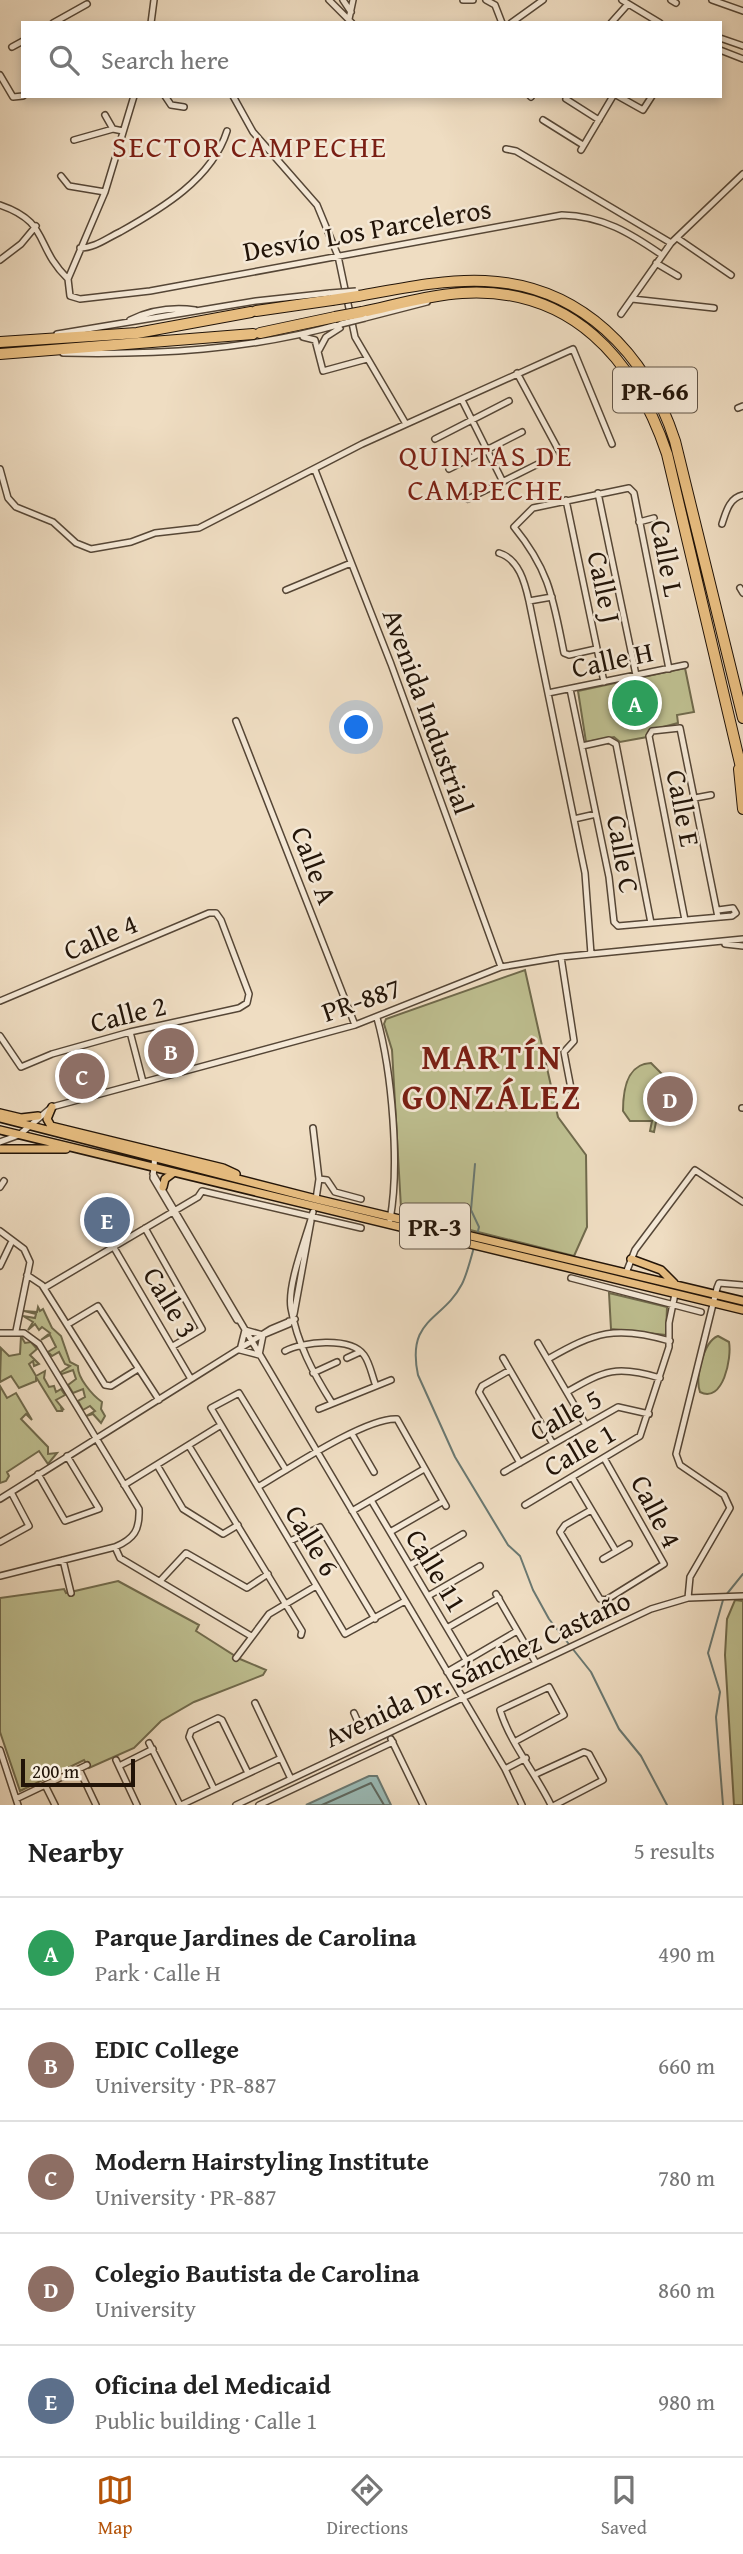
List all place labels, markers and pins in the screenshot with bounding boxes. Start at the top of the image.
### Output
pin: A [612,677,658,729]
pin: B [148,1025,194,1077]
pin: C [59,1050,105,1102]
pin: D [647,1073,693,1125]
pin: E [84,1194,130,1246]

